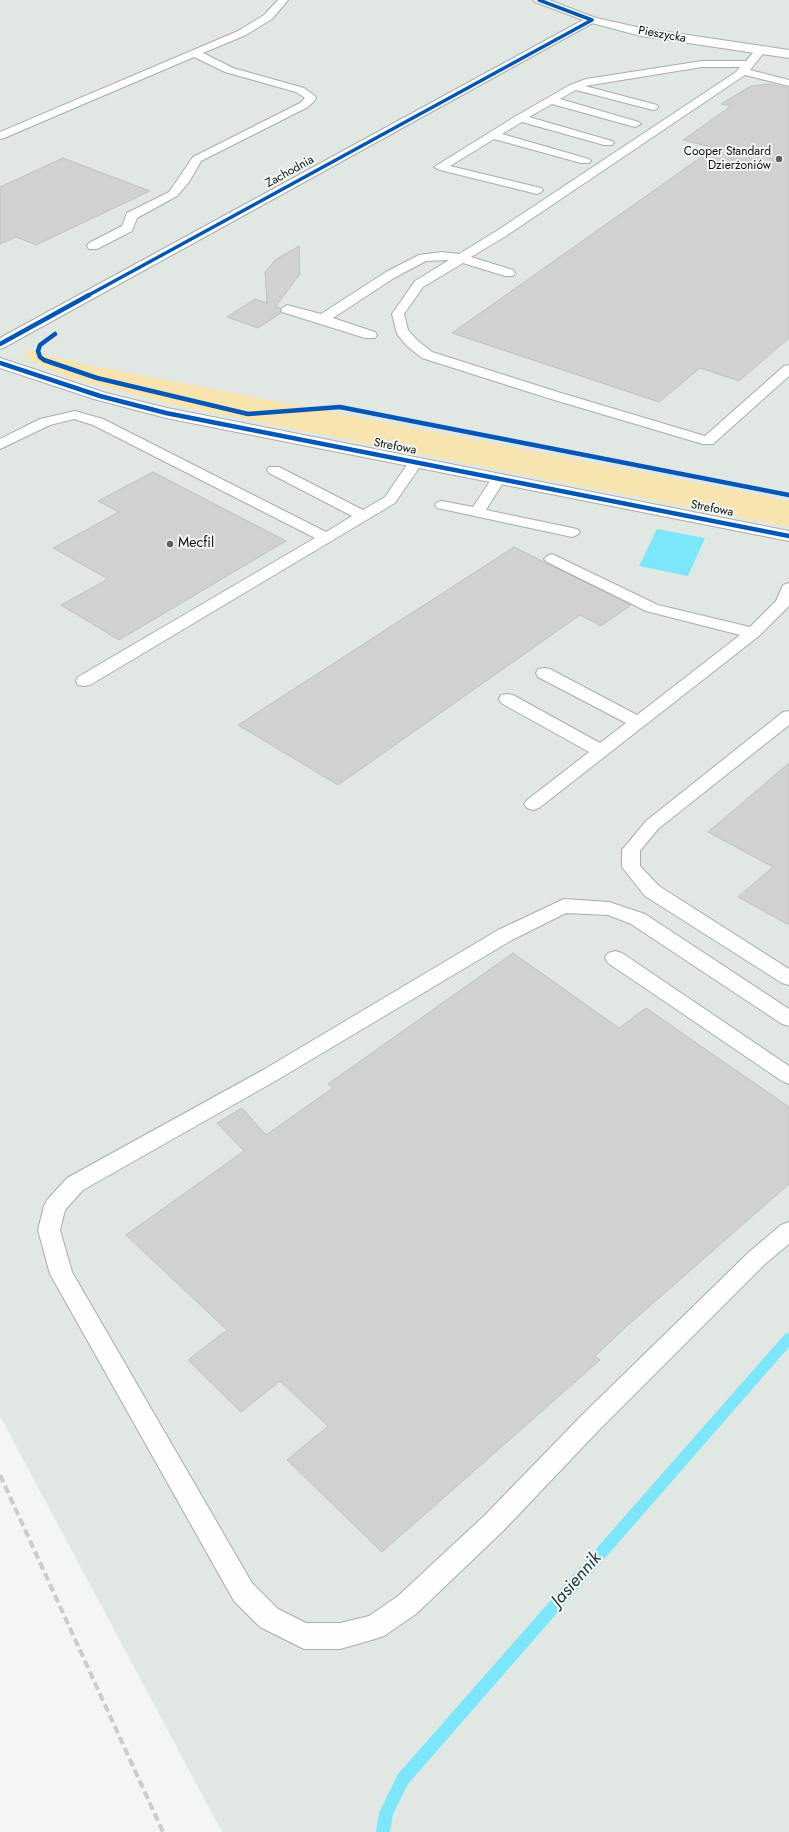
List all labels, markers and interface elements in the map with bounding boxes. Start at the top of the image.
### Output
street label: Pieszycka [637,24,687,46]
place label: Cooper Standard Dzierżoniów [684,145,771,173]
street label: Zachodnia [263,153,317,191]
marker: Cooper Standard Dzierżoniów [774,154,784,164]
street label: Strefowa [372,436,418,458]
street label: Strefowa [689,498,735,520]
place label: Mecfil [178,536,214,552]
marker: Mecfil [165,539,175,549]
water label: Jasiennik [547,1548,607,1612]

